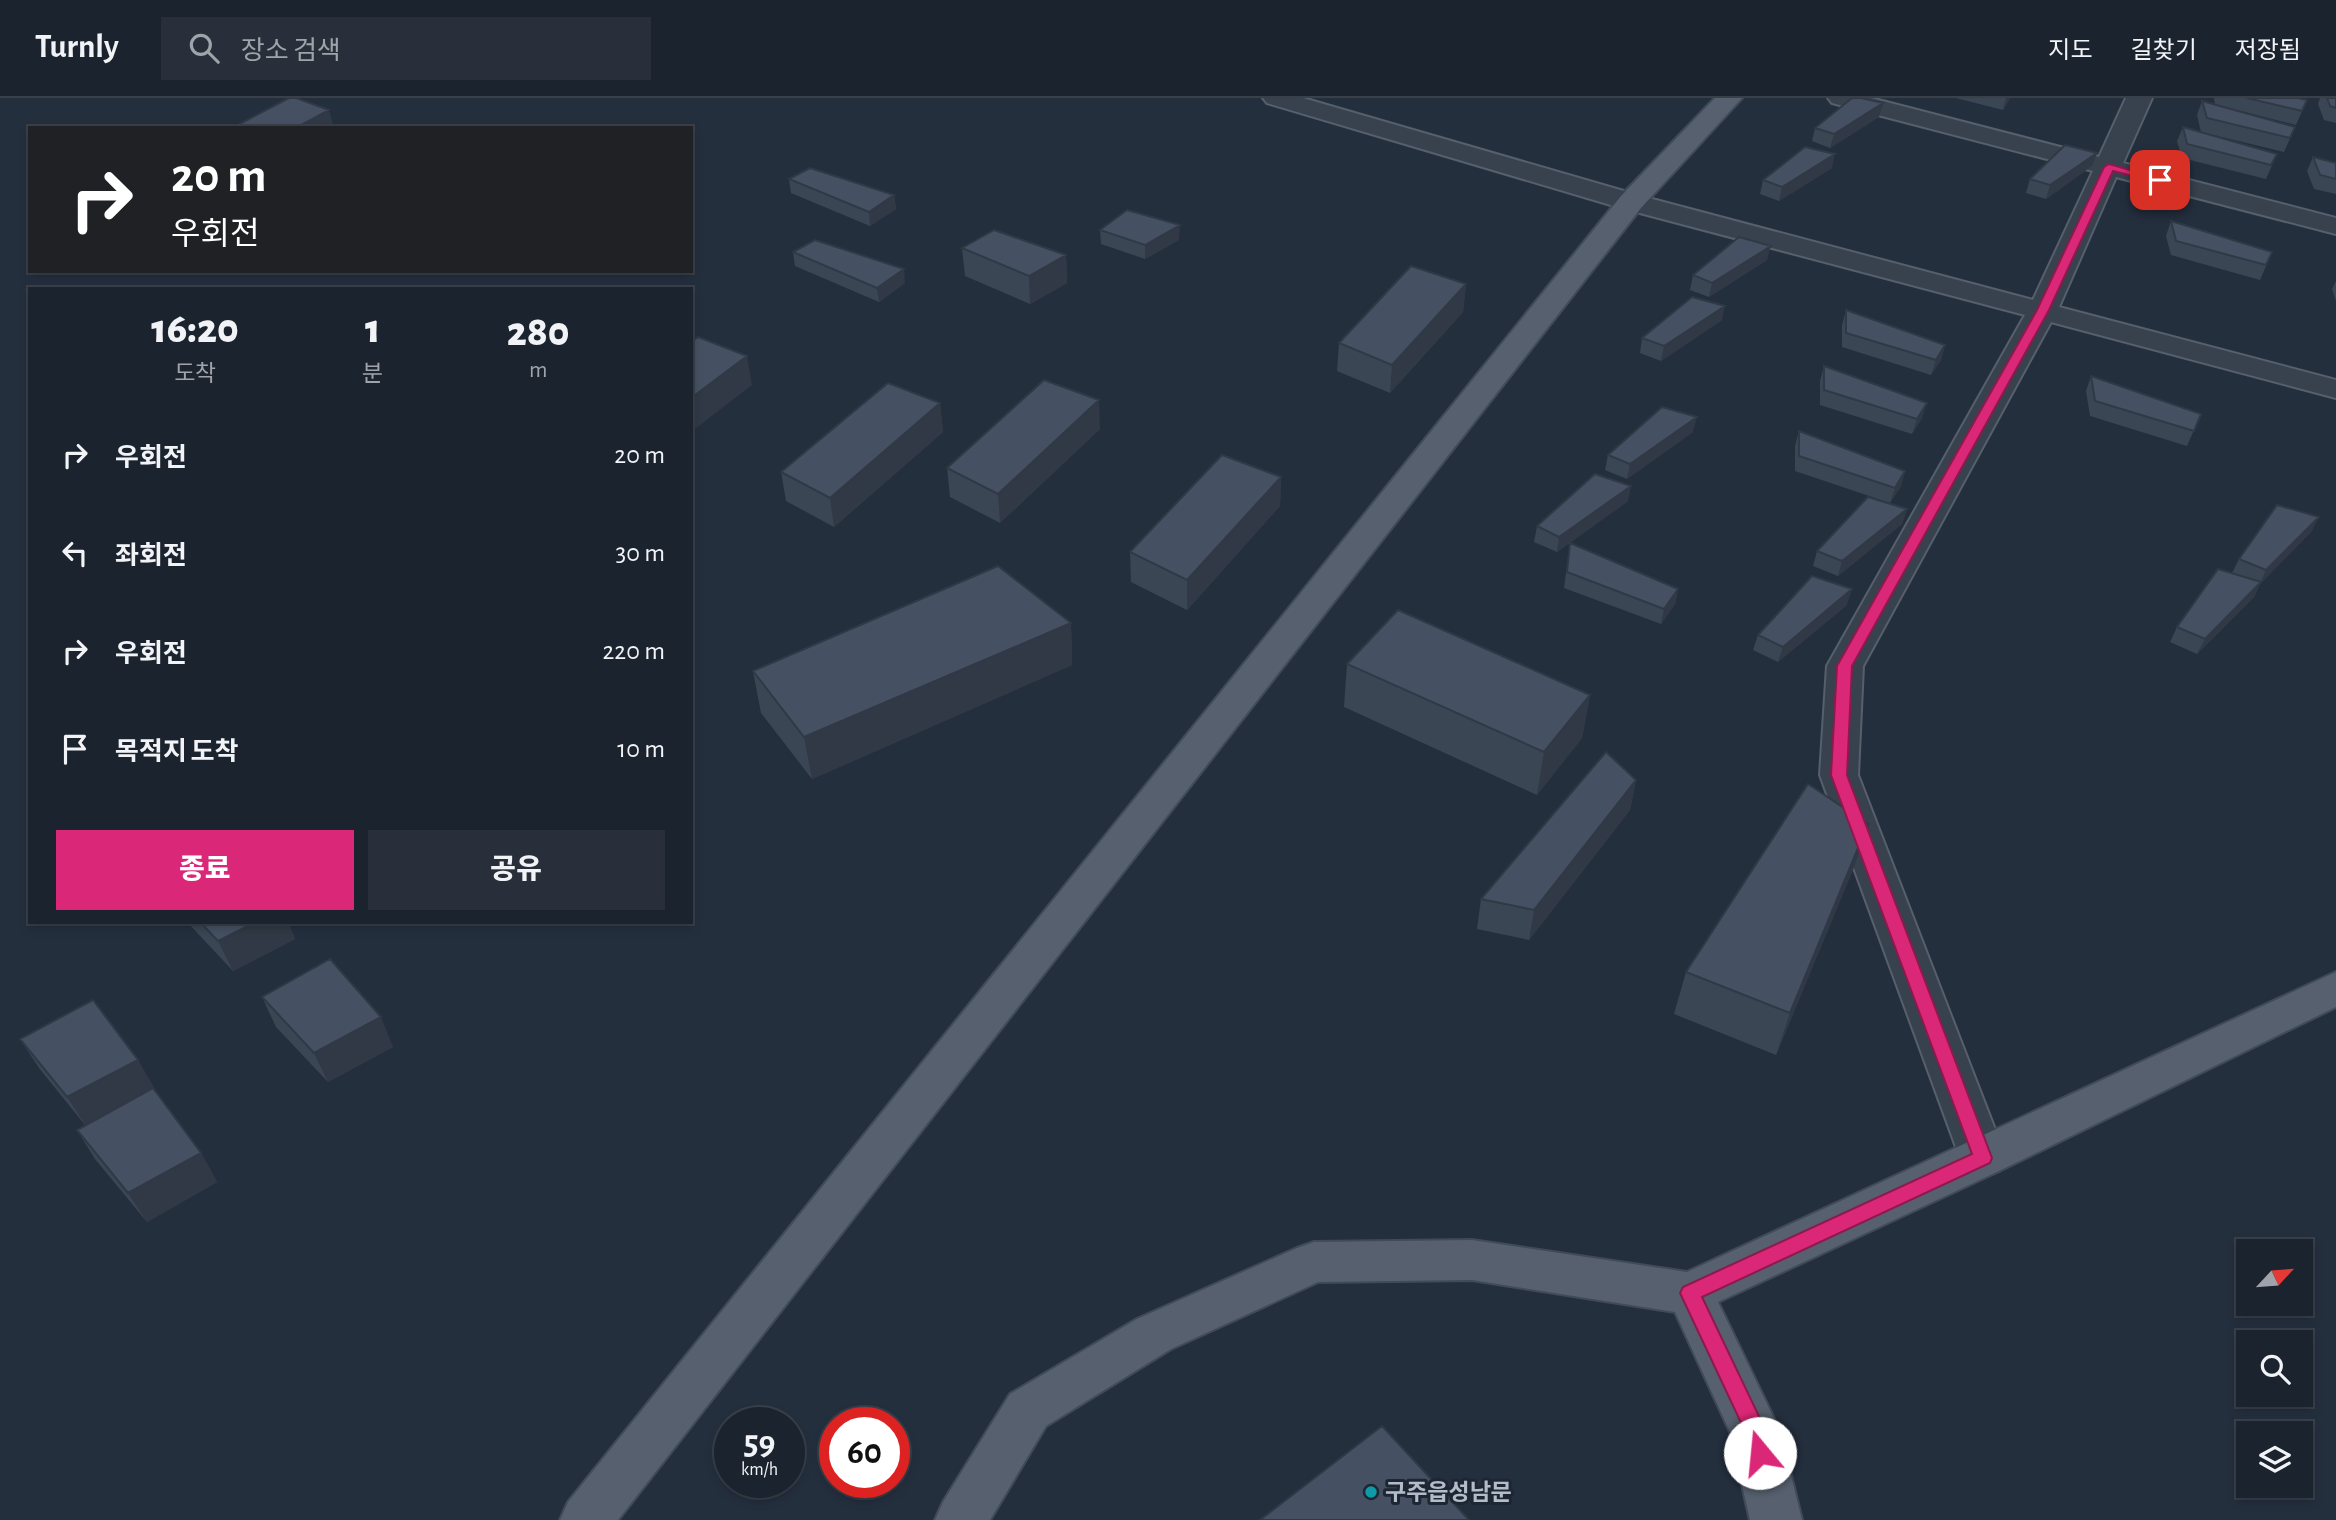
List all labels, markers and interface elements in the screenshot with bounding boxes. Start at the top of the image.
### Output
search box [161,17,651,80]
icon: search [185,29,223,67]
text: Turnly [35,31,119,64]
text: 장소 검색 [241,38,341,64]
text: 지도 [2048,39,2093,63]
text: 길찾기 [2131,39,2197,63]
text: 저장됨 [2235,39,2301,63]
pin [2130,150,2190,210]
text: 20 m [171,152,267,201]
icon: right [56,154,147,245]
icon: arrive [2141,161,2179,199]
text: 우회전 [171,218,259,250]
text: 16:20 [151,308,239,350]
text: 1 [365,308,380,350]
text: 280 [507,311,570,353]
text: m [529,359,547,382]
text: 도착 [174,363,216,386]
text: 분 [362,363,383,386]
icon: right [56,436,94,474]
text: 20 m [614,442,665,468]
text: 우회전 [115,445,187,471]
icon: left [56,534,94,572]
text: 30 m [615,540,665,566]
text: 좌회전 [115,543,187,569]
icon: right [56,632,94,670]
text: 220 m [603,638,665,664]
text: 우회전 [115,641,187,667]
icon: arrive [56,730,94,768]
text: 10 m [617,736,665,762]
text: 목적지 도착 [115,739,239,765]
button: 종료 [56,830,354,910]
button: 공유 [368,830,665,910]
north arrow [2236,1239,2314,1316]
map controls [2236,1239,2313,1498]
button: search [2236,1330,2313,1407]
speed limit sign: 60 [819,1407,910,1498]
position arrow [1723,1416,1797,1490]
button: layers [2236,1421,2313,1498]
text: 59 [743,1426,776,1461]
text: km/h [741,1461,778,1479]
place label: 구주읍성남문 [1385,1480,1512,1505]
marker: 구주읍성남문 [1363,1484,1379,1500]

